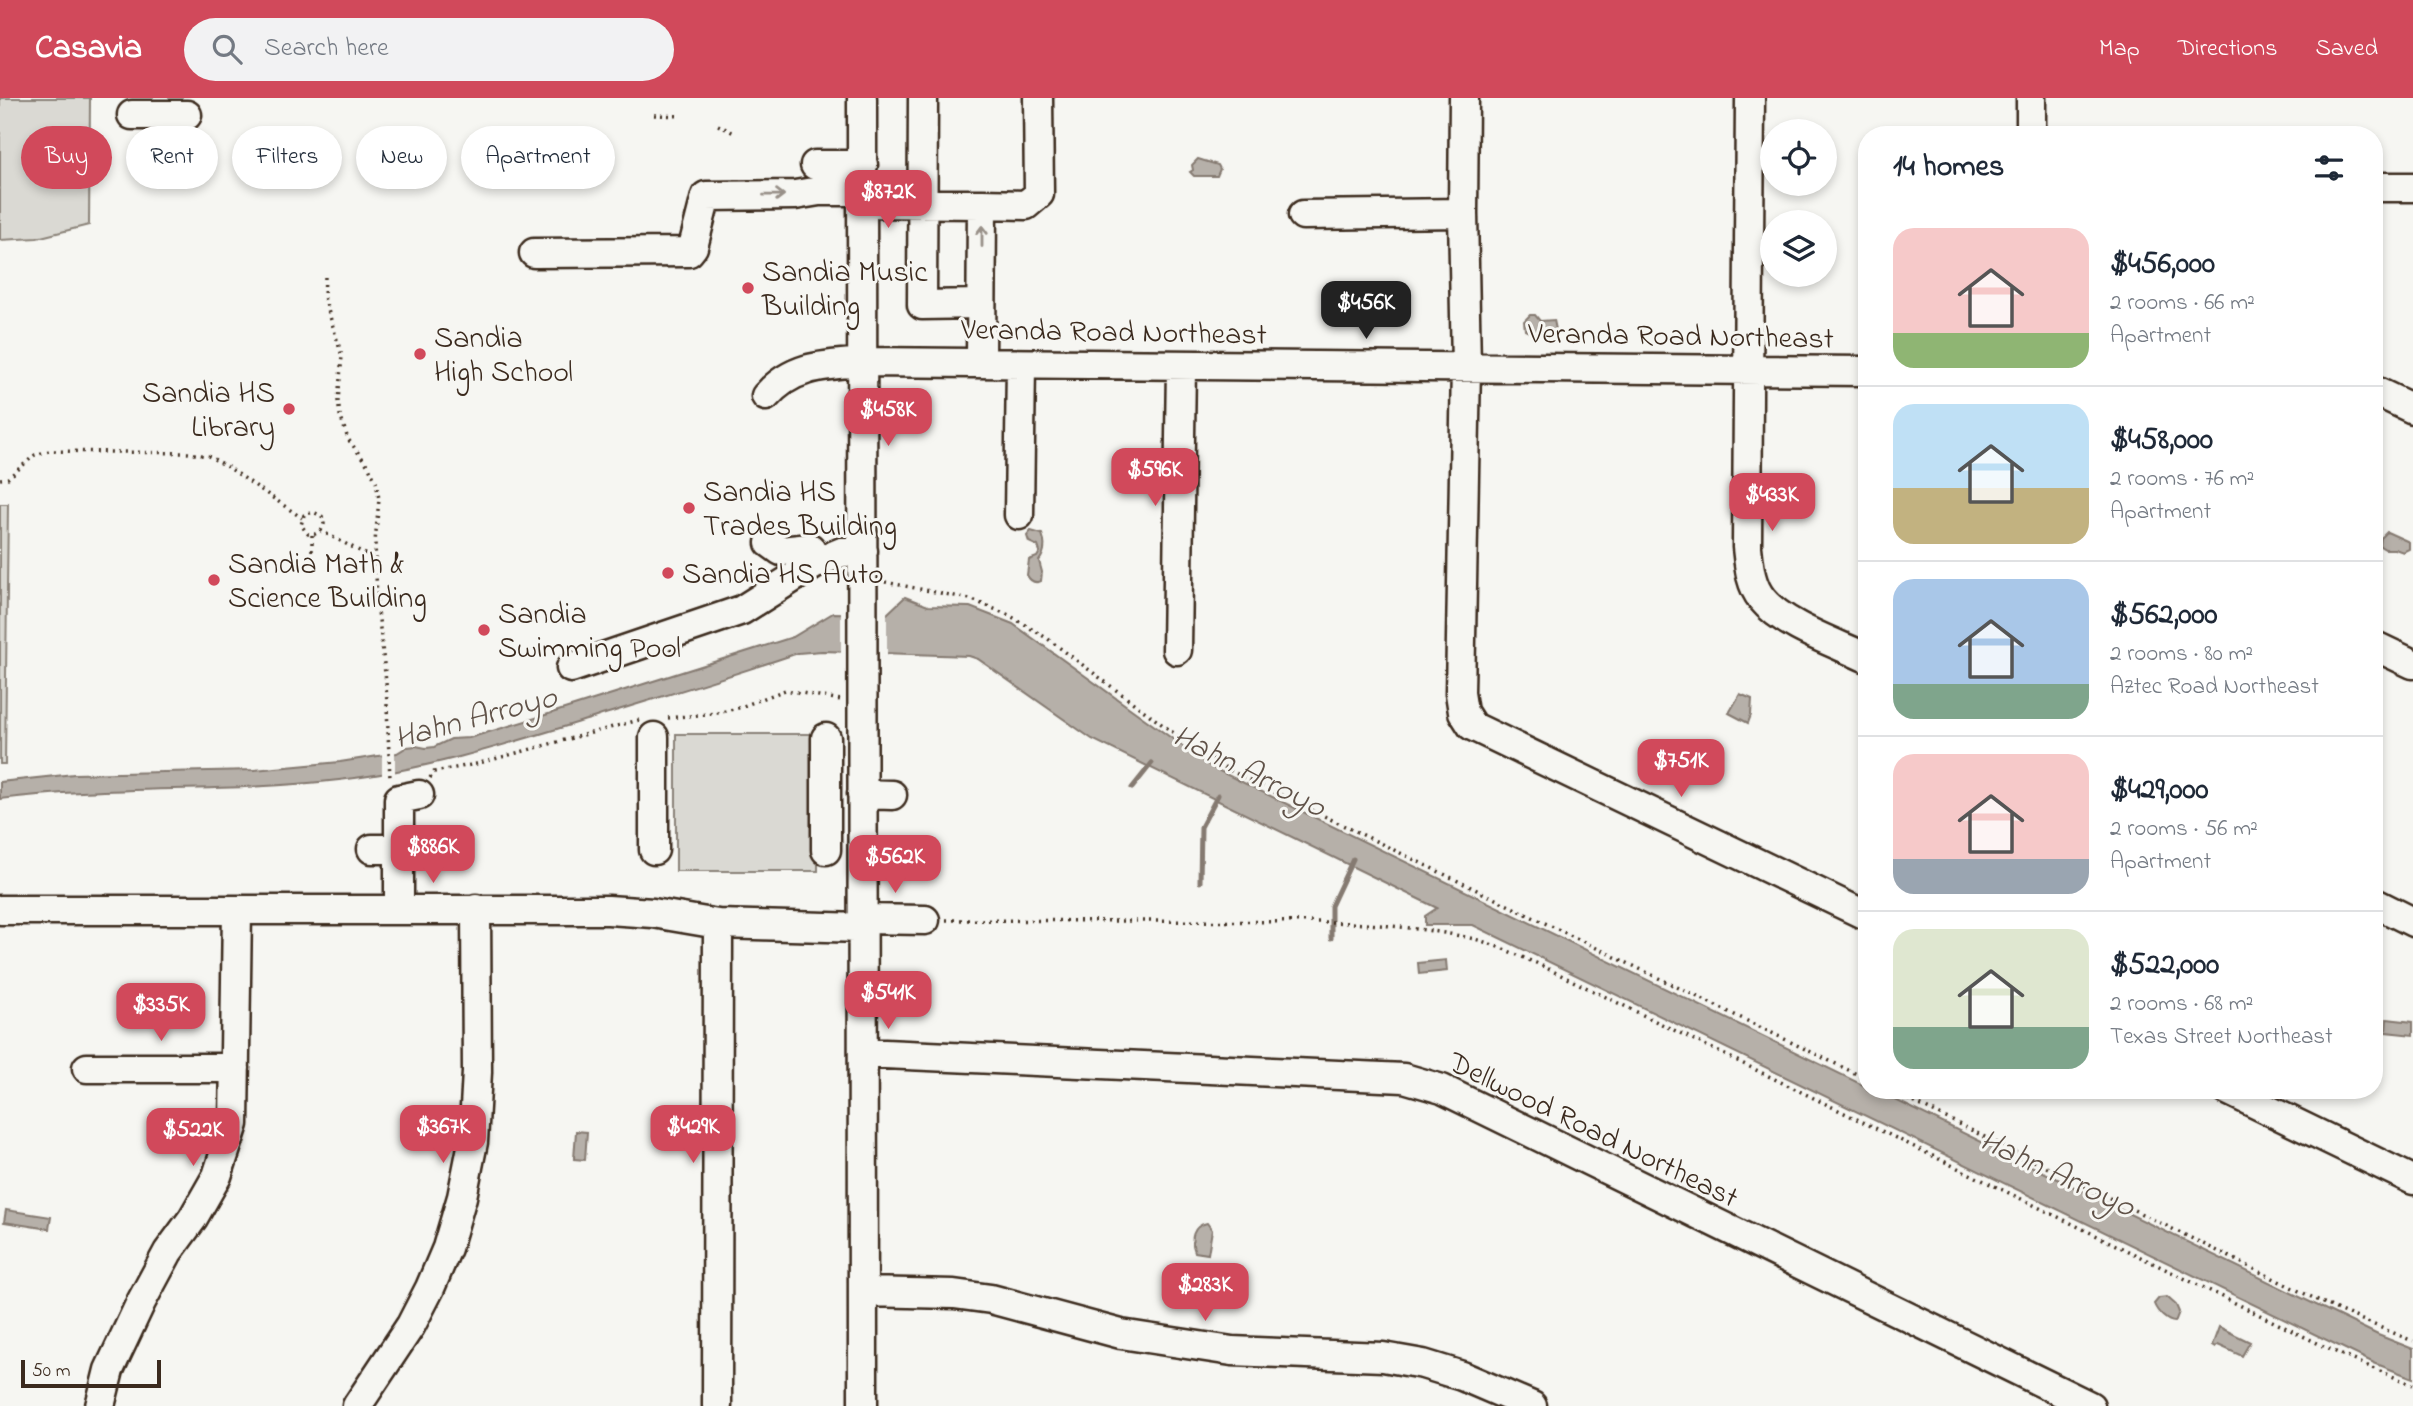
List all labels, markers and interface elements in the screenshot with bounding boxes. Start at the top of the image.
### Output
search box [184,18,674,81]
text: Casavia [35,25,142,73]
icon: search [208,30,246,68]
text: Search here [264,30,389,68]
text: Map [2099,32,2140,67]
text: Directions [2178,32,2277,67]
text: Saved [2315,32,2378,67]
map controls [1760,119,1837,287]
button: locate [1760,119,1837,196]
chip: Buy [21,126,112,189]
chip: Rent [126,126,218,189]
chip: Filters [232,126,342,189]
chip: New [356,126,447,189]
chip: Apartment [461,126,615,189]
text: 14 homes [1893,146,2004,190]
icon: filters [2310,149,2348,187]
pin: $872K [839,170,937,230]
text: $872K [861,176,915,209]
one-way arrow [763,188,786,202]
button: layers [1760,210,1837,287]
one-way arrow [975,225,989,248]
text: $456,000 [2110,243,2215,287]
place label: Sandia Music Building [761,252,928,330]
icon: home [1949,256,2033,340]
marker: Sandia Music Building [740,280,756,296]
pin: $456K [1317,282,1415,341]
text: $456K [1337,287,1395,320]
text: 2 rooms · 66 m² [2110,287,2255,320]
street label: Veranda Road Northeast [960,309,1267,359]
street label: Veranda Road Northeast [1527,313,1834,363]
place label: Sandia High School [434,318,573,396]
text: Apartment [2110,320,2211,353]
marker: Sandia High School [412,346,428,362]
place label: Sandia HS Library [142,373,275,451]
pin: $458K [839,388,937,448]
text: $458K [860,394,916,427]
marker: Sandia HS Library [281,401,297,417]
text: $458,000 [2110,419,2213,463]
icon: home [1949,432,2033,516]
pin: $596K [1106,448,1204,508]
text: $596K [1127,454,1183,487]
text: 2 rooms · 76 m² [2110,463,2254,496]
place label: Sandia HS Trades Building [703,472,897,550]
pin: $433K [1723,474,1821,533]
text: $433K [1745,479,1799,512]
text: Apartment [2110,496,2211,529]
marker: Sandia HS Trades Building [681,500,697,516]
place label: Sandia Math & Science Building [228,544,427,622]
place label: Sandia HS Auto [682,554,884,598]
marker: Sandia HS Auto [660,565,676,581]
marker: Sandia Math & Science Building [206,572,222,588]
place label: Sandia Swimming Pool [498,594,681,672]
text: $562,000 [2110,594,2217,638]
icon: home [1949,607,2033,691]
marker: Sandia Swimming Pool [476,622,492,638]
text: 2 rooms · 80 m² [2110,638,2253,671]
text: Aztec Road Northeast [2110,671,2319,704]
water label: Hahn Arroyo [389,675,564,764]
water label: Hahn Arroyo [1164,714,1334,832]
pin: $751K [1632,740,1730,799]
text: $751K [1653,745,1709,778]
text: $429,000 [2110,769,2209,813]
icon: home [1949,782,2033,866]
text: 2 rooms · 56 m² [2110,813,2258,846]
pin: $886K [384,826,482,885]
text: $886K [407,831,459,864]
pin: $562K [846,836,944,895]
text: $562K [865,841,925,874]
text: Apartment [2110,846,2211,879]
text: $522,000 [2110,944,2219,988]
icon: home [1949,957,2033,1041]
pin: $541K [839,972,937,1031]
text: $541K [860,977,916,1010]
pin: $335K [112,984,210,1043]
text: 2 rooms · 68 m² [2110,988,2253,1021]
text: $335K [132,989,190,1022]
text: Texas Street Northeast [2110,1021,2333,1054]
street label: Dellwood Road Northeast [1439,1042,1745,1221]
pin: $367K [394,1105,492,1165]
pin: $429K [644,1105,742,1165]
pin: $522K [144,1108,242,1168]
text: $367K [416,1111,470,1144]
text: $429K [667,1111,719,1144]
text: $522K [162,1114,224,1147]
water label: Hahn Arroyo [1971,1119,2143,1232]
pin: $283K [1156,1264,1254,1323]
text: $283K [1178,1269,1232,1302]
scale bar [21,1357,161,1389]
text: 50 m [32,1358,71,1385]

